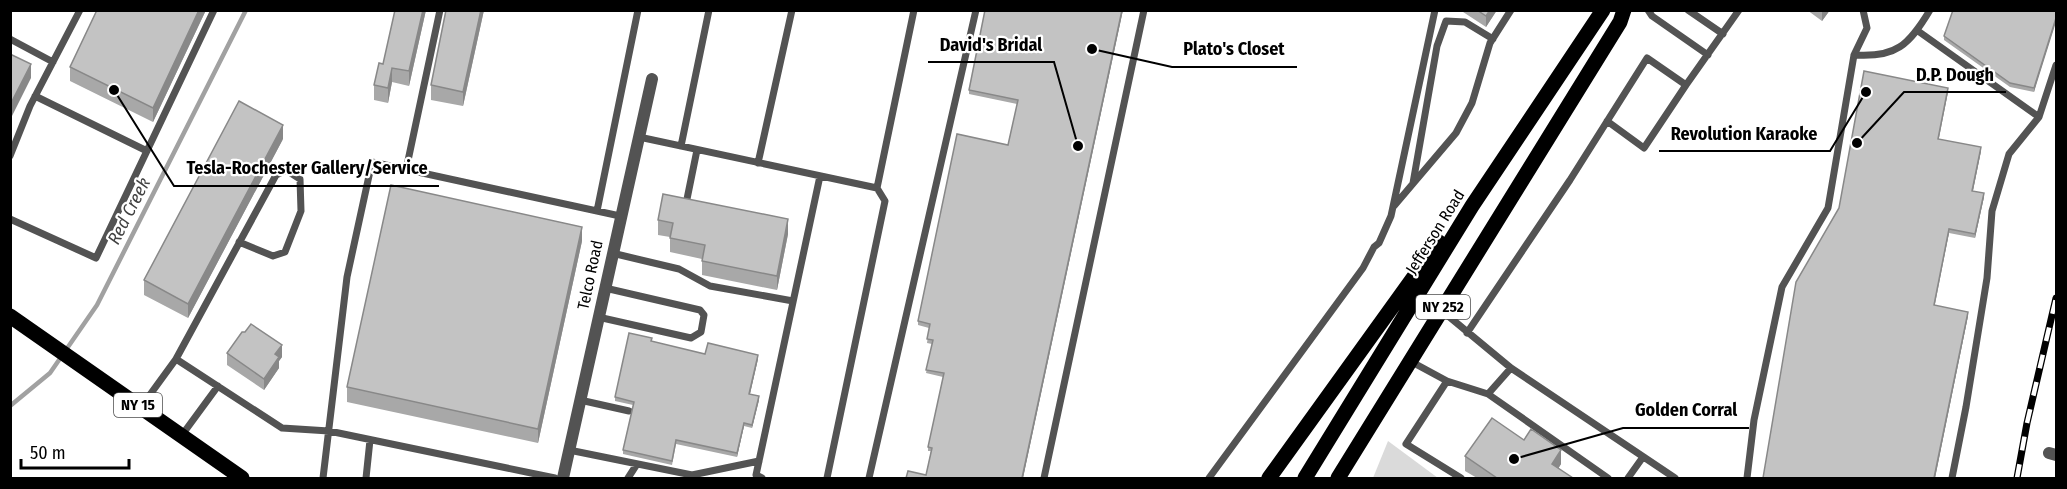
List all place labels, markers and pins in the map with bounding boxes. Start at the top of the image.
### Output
callout: David's Bridal [928,26,1054,62]
callout: Plato's Closet [1172,31,1297,67]
callout: D.P. Dough [1904,56,2006,92]
callout: Revolution Karaoke [1659,115,1830,151]
callout: Tesla-Rochester Gallery/Service [174,150,439,186]
callout: Golden Corral [1623,392,1749,428]

